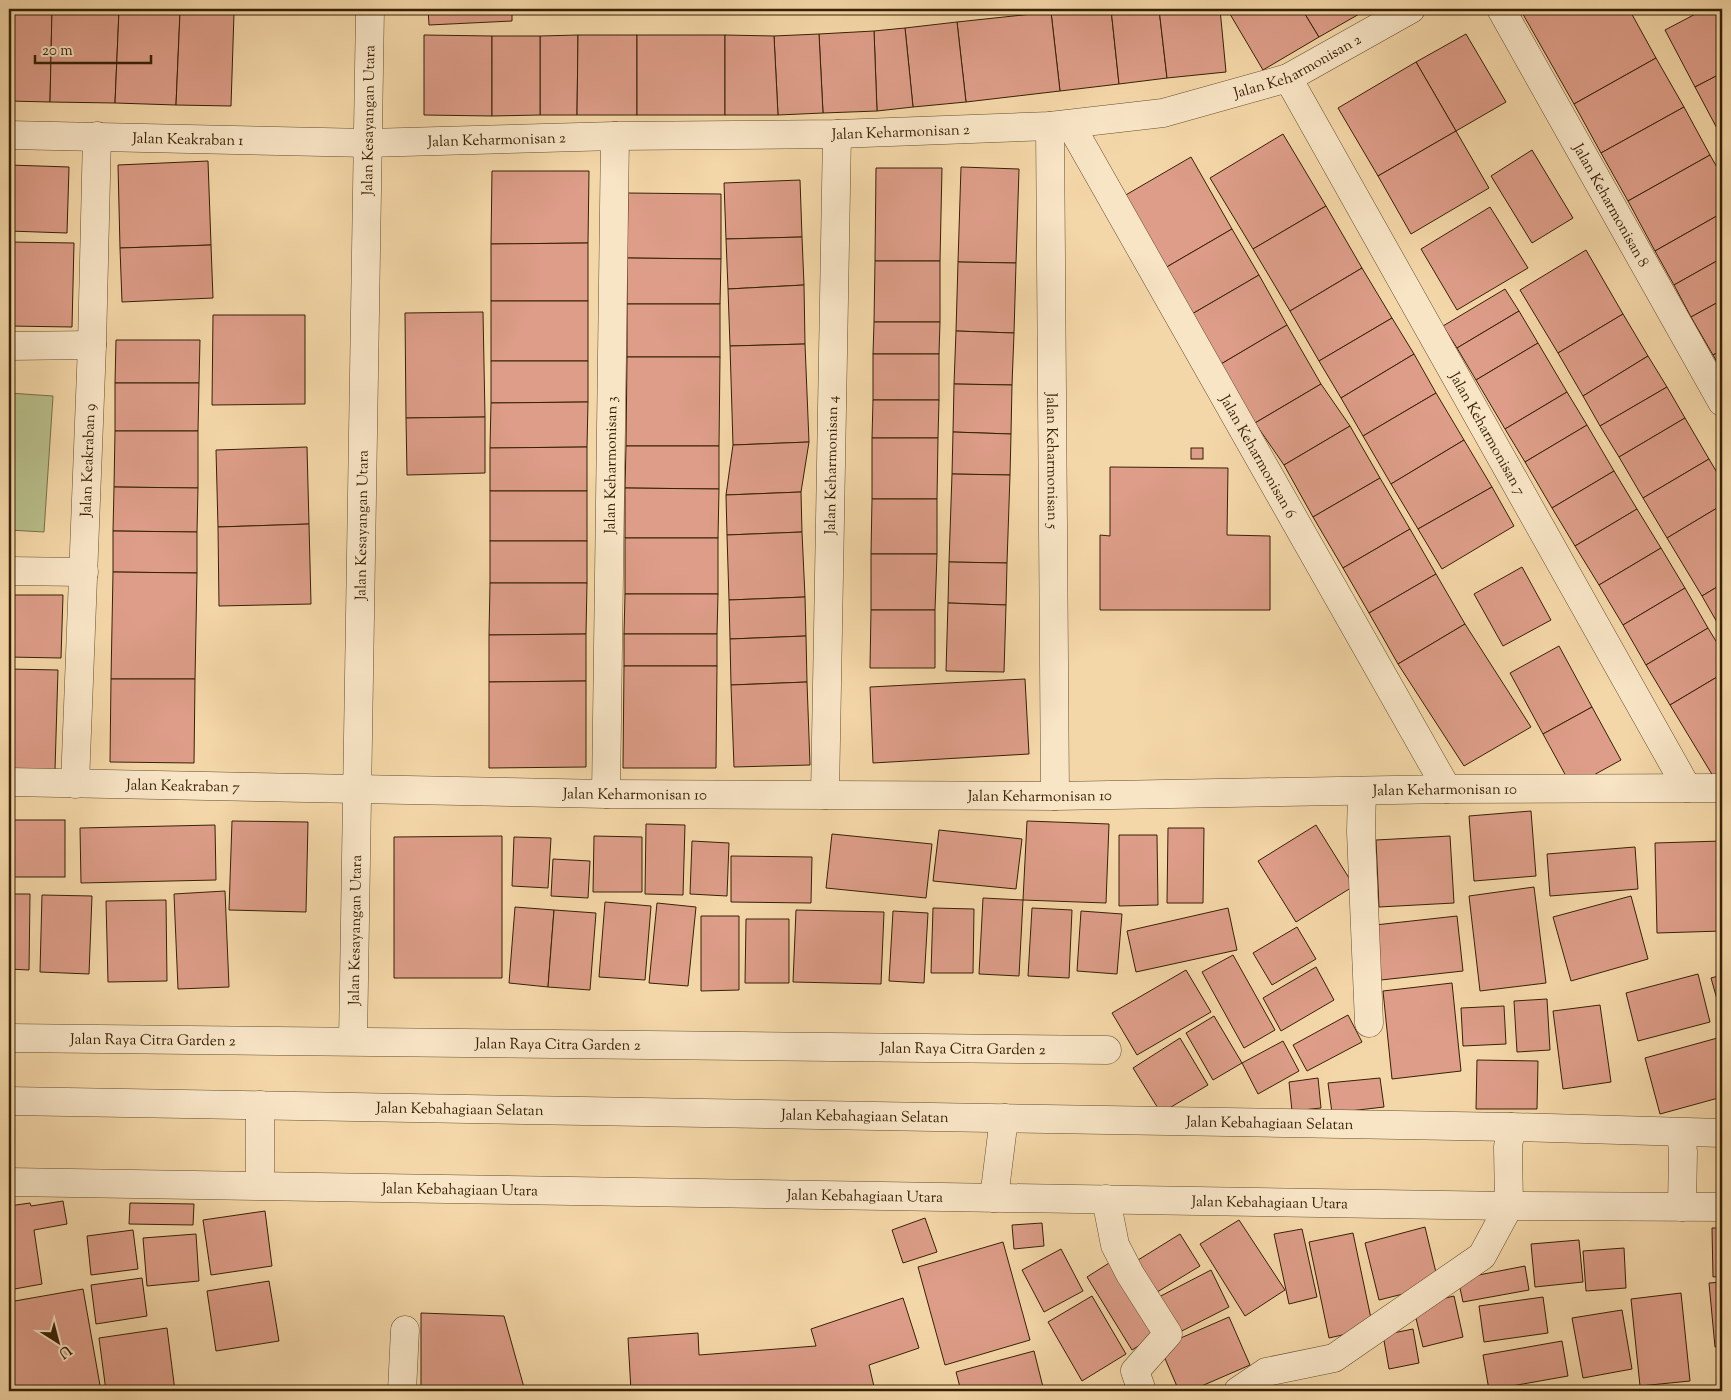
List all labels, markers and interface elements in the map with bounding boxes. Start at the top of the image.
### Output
street label: Jalan Keharmonisan 2 [1231,30,1366,105]
scale bar [35,32,151,64]
text: 20 m [42,41,73,62]
street label: Jalan Kesayangan Utara [358,45,381,197]
street label: Jalan Keharmonisan 2 [831,120,970,146]
street label: Jalan Keharmonisan 2 [426,128,566,153]
street label: Jalan Keakraban 1 [131,129,244,152]
street label: Jalan Keharmonisan 8 [1566,139,1653,271]
street label: Jalan Keharmonisan 7 [1443,368,1530,500]
street label: Jalan Keharmonisan 6 [1213,391,1300,523]
street label: Jalan Keharmonisan 5 [1040,392,1062,529]
street label: Jalan Keharmonisan 4 [821,395,844,536]
street label: Jalan Keharmonisan 3 [601,396,623,535]
street label: Jalan Keakraban 9 [76,403,102,518]
street label: Jalan Kesayangan Utara [351,450,375,601]
street label: Jalan Keakraban 7 [125,775,240,799]
street label: Jalan Keharmonisan 10 [1372,780,1517,802]
street label: Jalan Keharmonisan 10 [562,784,707,806]
street label: Jalan Keharmonisan 10 [967,786,1112,808]
street label: Jalan Kesayangan Utara [345,855,368,1006]
street label: Jalan Raya Citra Garden 2 [69,1030,236,1052]
street label: Jalan Raya Citra Garden 2 [474,1034,641,1057]
street label: Jalan Raya Citra Garden 2 [879,1039,1046,1061]
street label: Jalan Kebahagiaan Selatan [375,1098,544,1122]
street label: Jalan Kebahagiaan Selatan [780,1105,949,1129]
street label: Jalan Kebahagiaan Selatan [1185,1112,1354,1136]
street label: Jalan Kebahagiaan Utara [381,1179,538,1202]
street label: Jalan Kebahagiaan Utara [786,1185,943,1209]
street label: Jalan Kebahagiaan Utara [1190,1192,1348,1215]
north arrow [32,1318,82,1368]
text: U [53,1339,75,1363]

